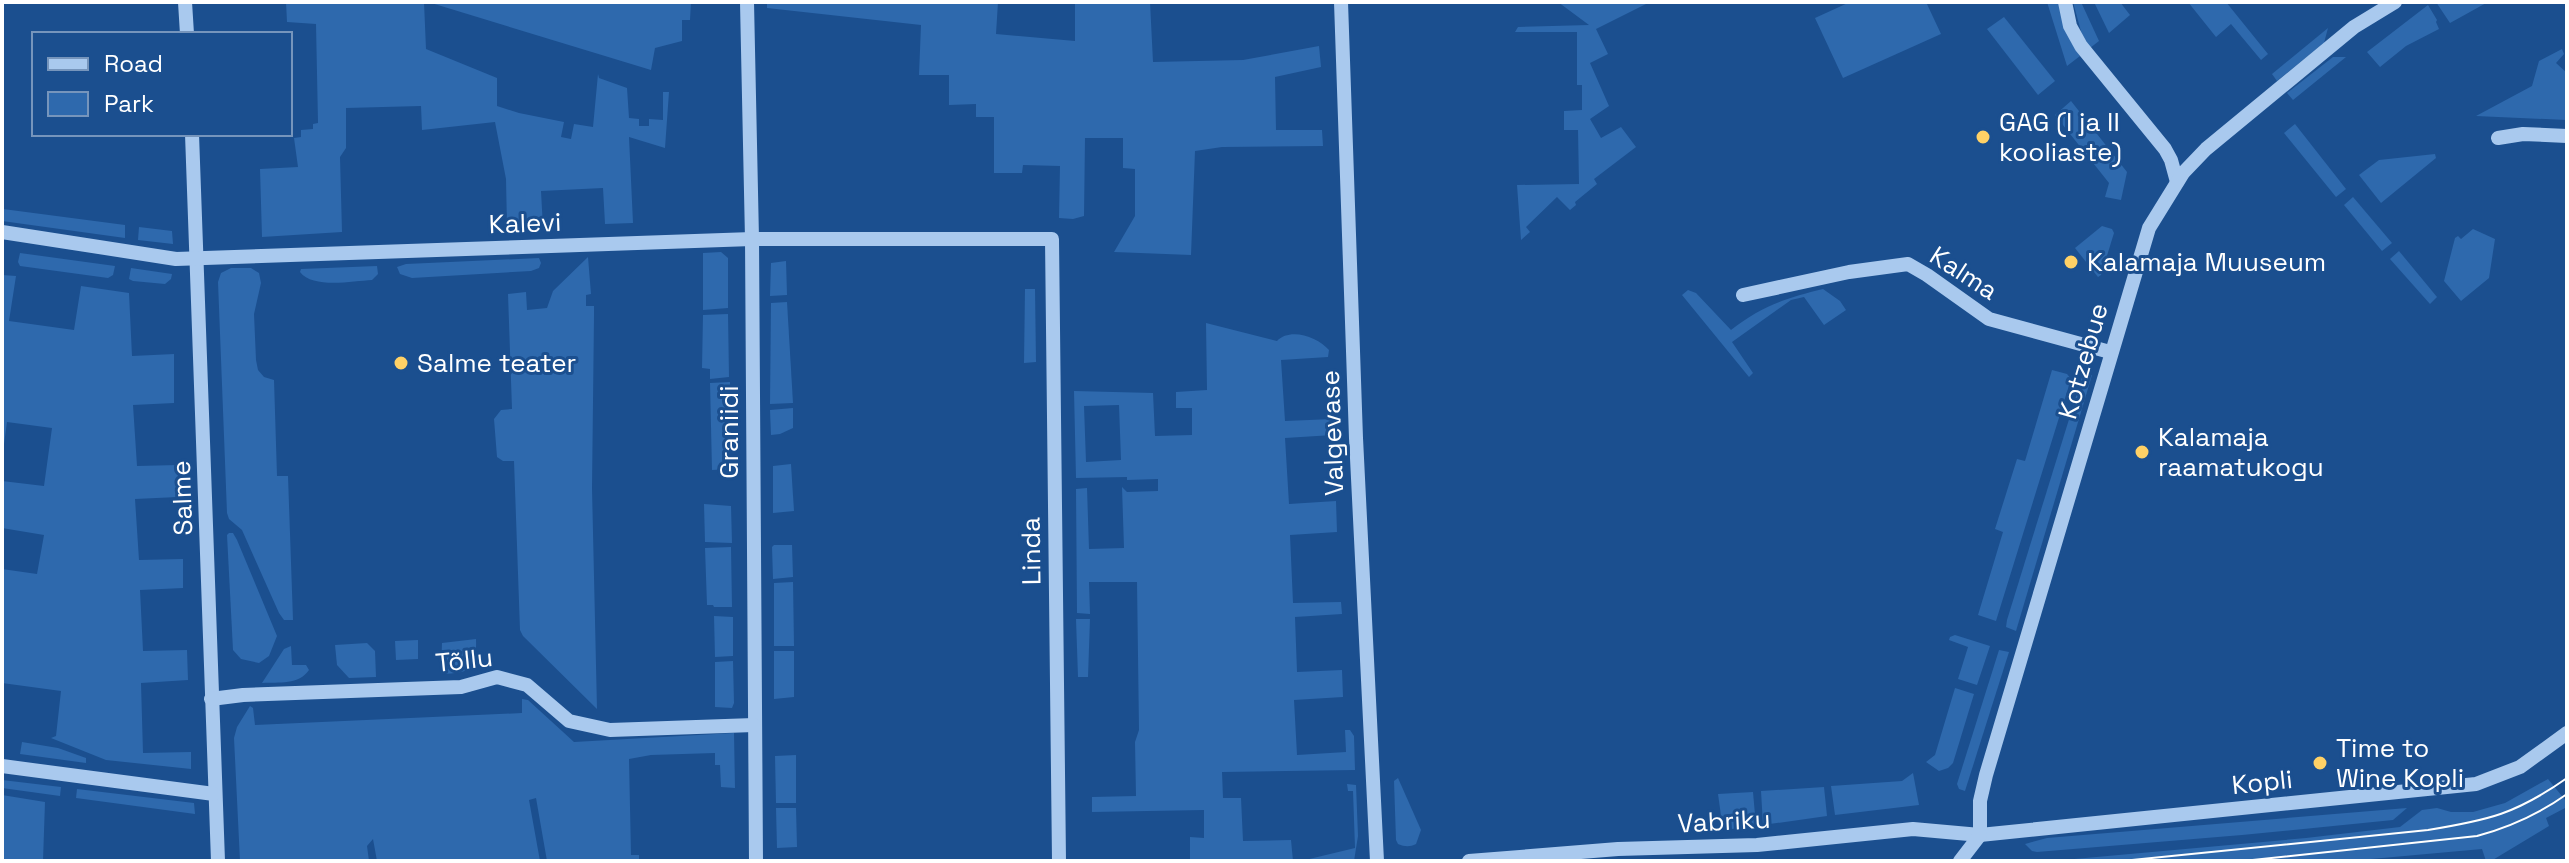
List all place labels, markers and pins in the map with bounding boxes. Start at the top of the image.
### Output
place label: GAG (I ja II kooliaste) [1999,105,2122,169]
marker: GAG (I ja II kooliaste) [1974,128,1992,146]
place label: Kalamaja Muuseum [2087,245,2326,279]
marker: Kalamaja Muuseum [2062,253,2080,271]
place label: Salme teater [417,346,576,380]
marker: Salme teater [392,354,410,372]
place label: Kalamaja raamatukogu [2158,420,2324,484]
marker: Kalamaja raamatukogu [2133,443,2151,461]
place label: Time to Wine Kopli [2336,731,2464,795]
marker: Time to Wine Kopli [2311,754,2329,772]

